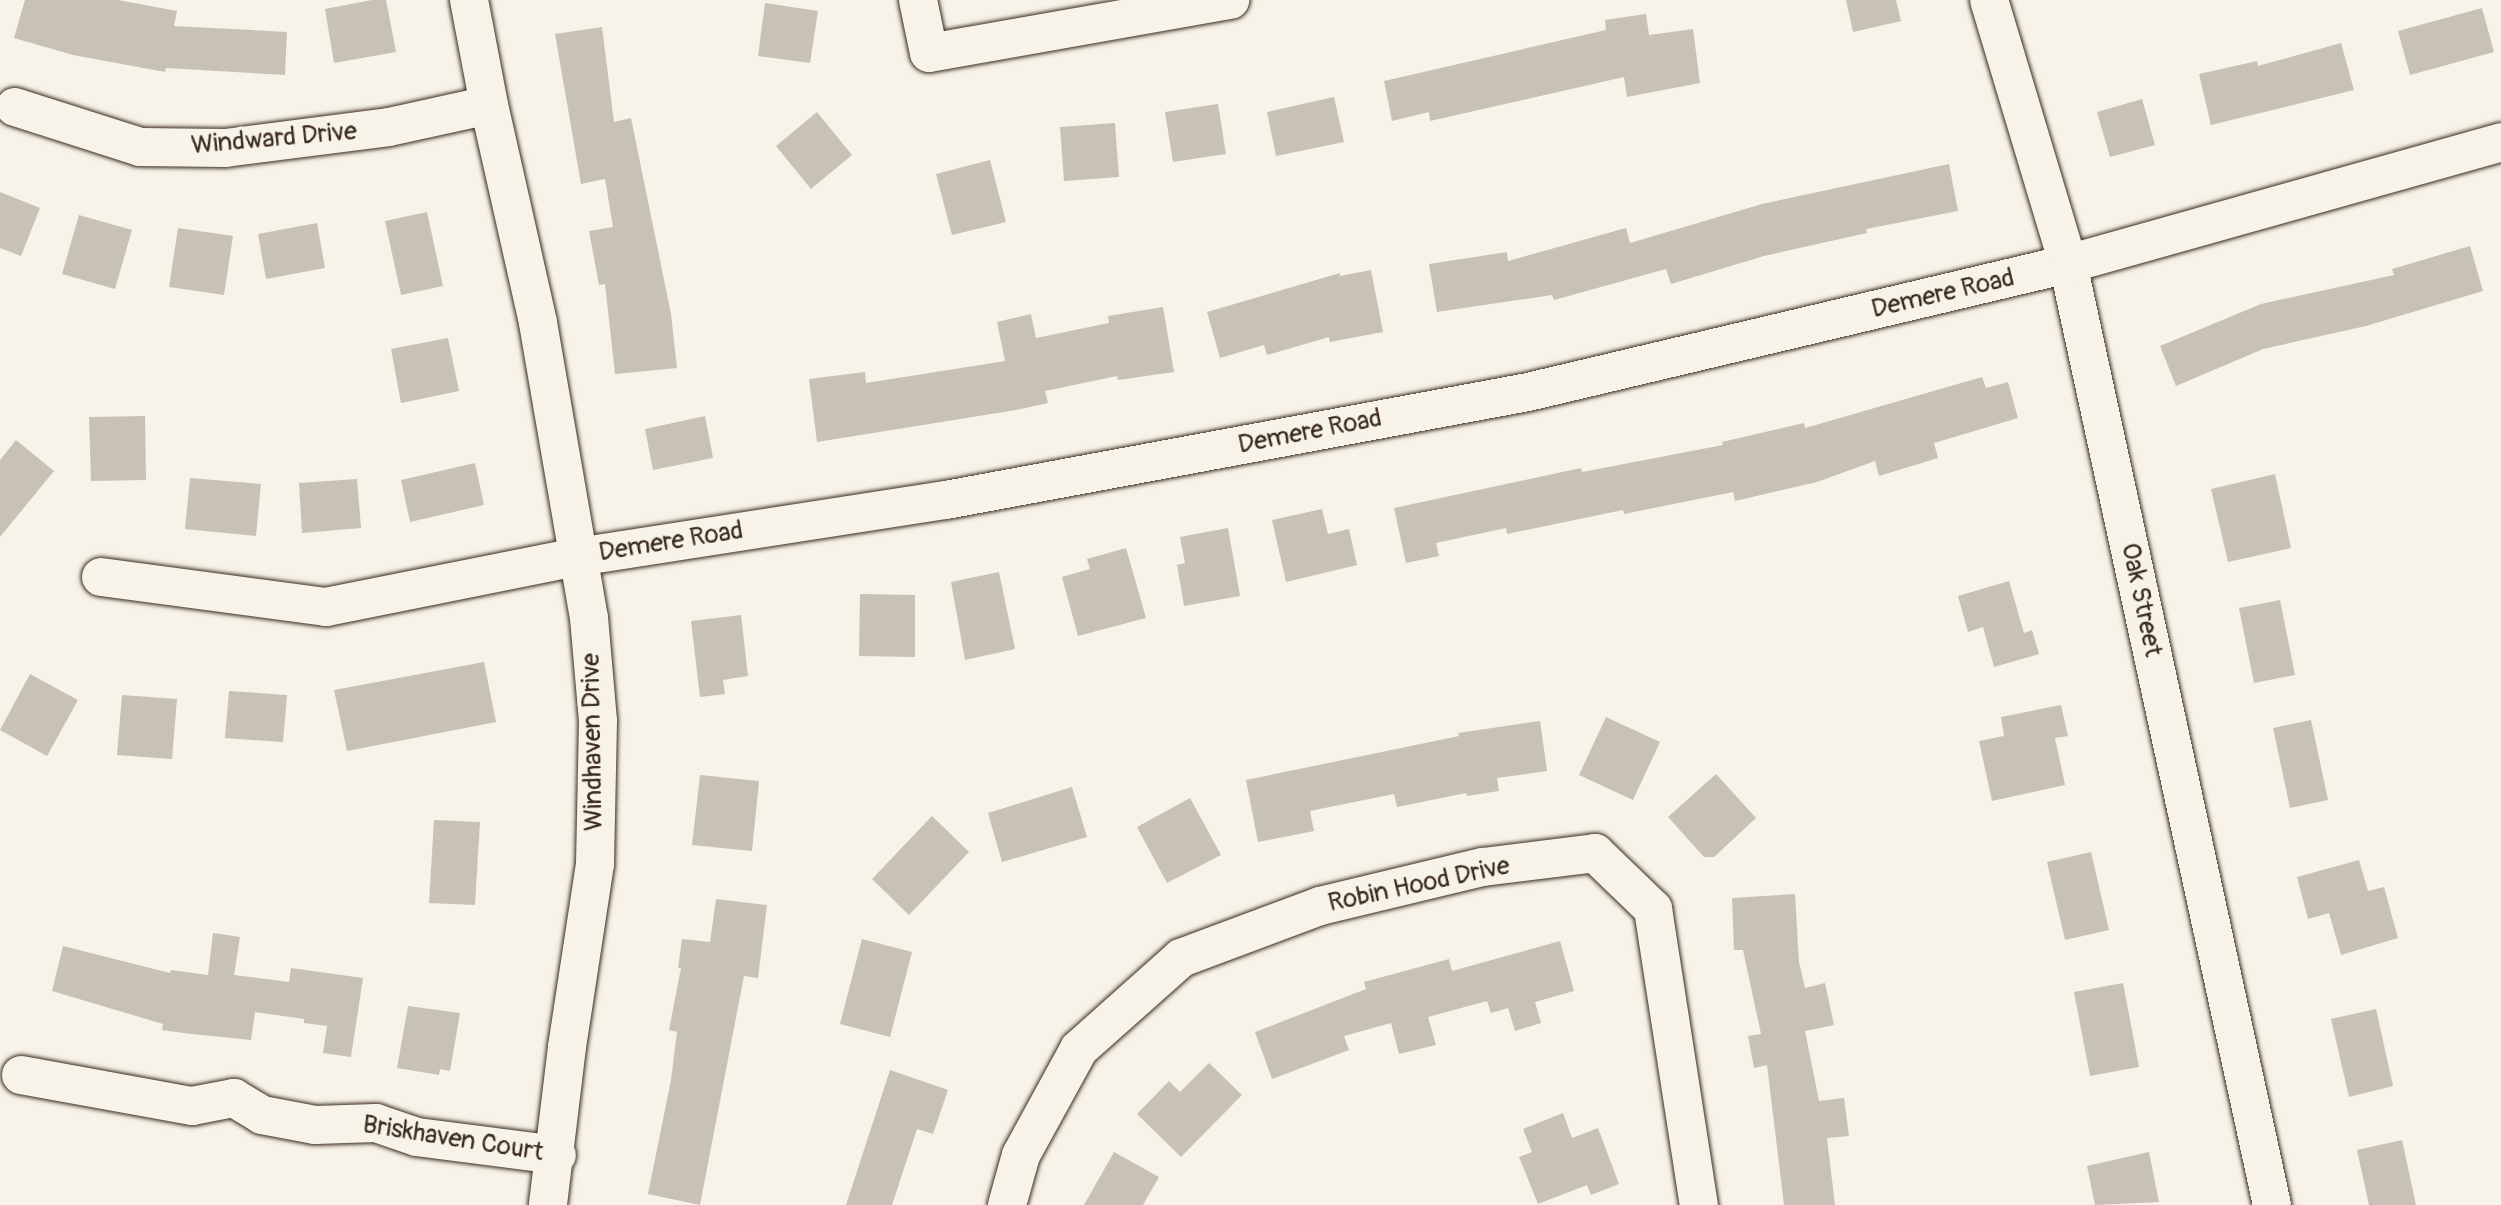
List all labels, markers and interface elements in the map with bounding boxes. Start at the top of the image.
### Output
street label: Windward Drive [190,116,358,162]
street label: Demere Road [1868,262,2018,326]
street label: Demere Road [1235,403,1385,461]
street label: Demere Road [597,515,745,569]
street label: Oak Street [2114,540,2168,660]
street label: Windhaven Drive [576,653,610,831]
street label: Robin Hood Drive [1325,851,1513,919]
street label: Briskhaven Court [360,1109,546,1169]

